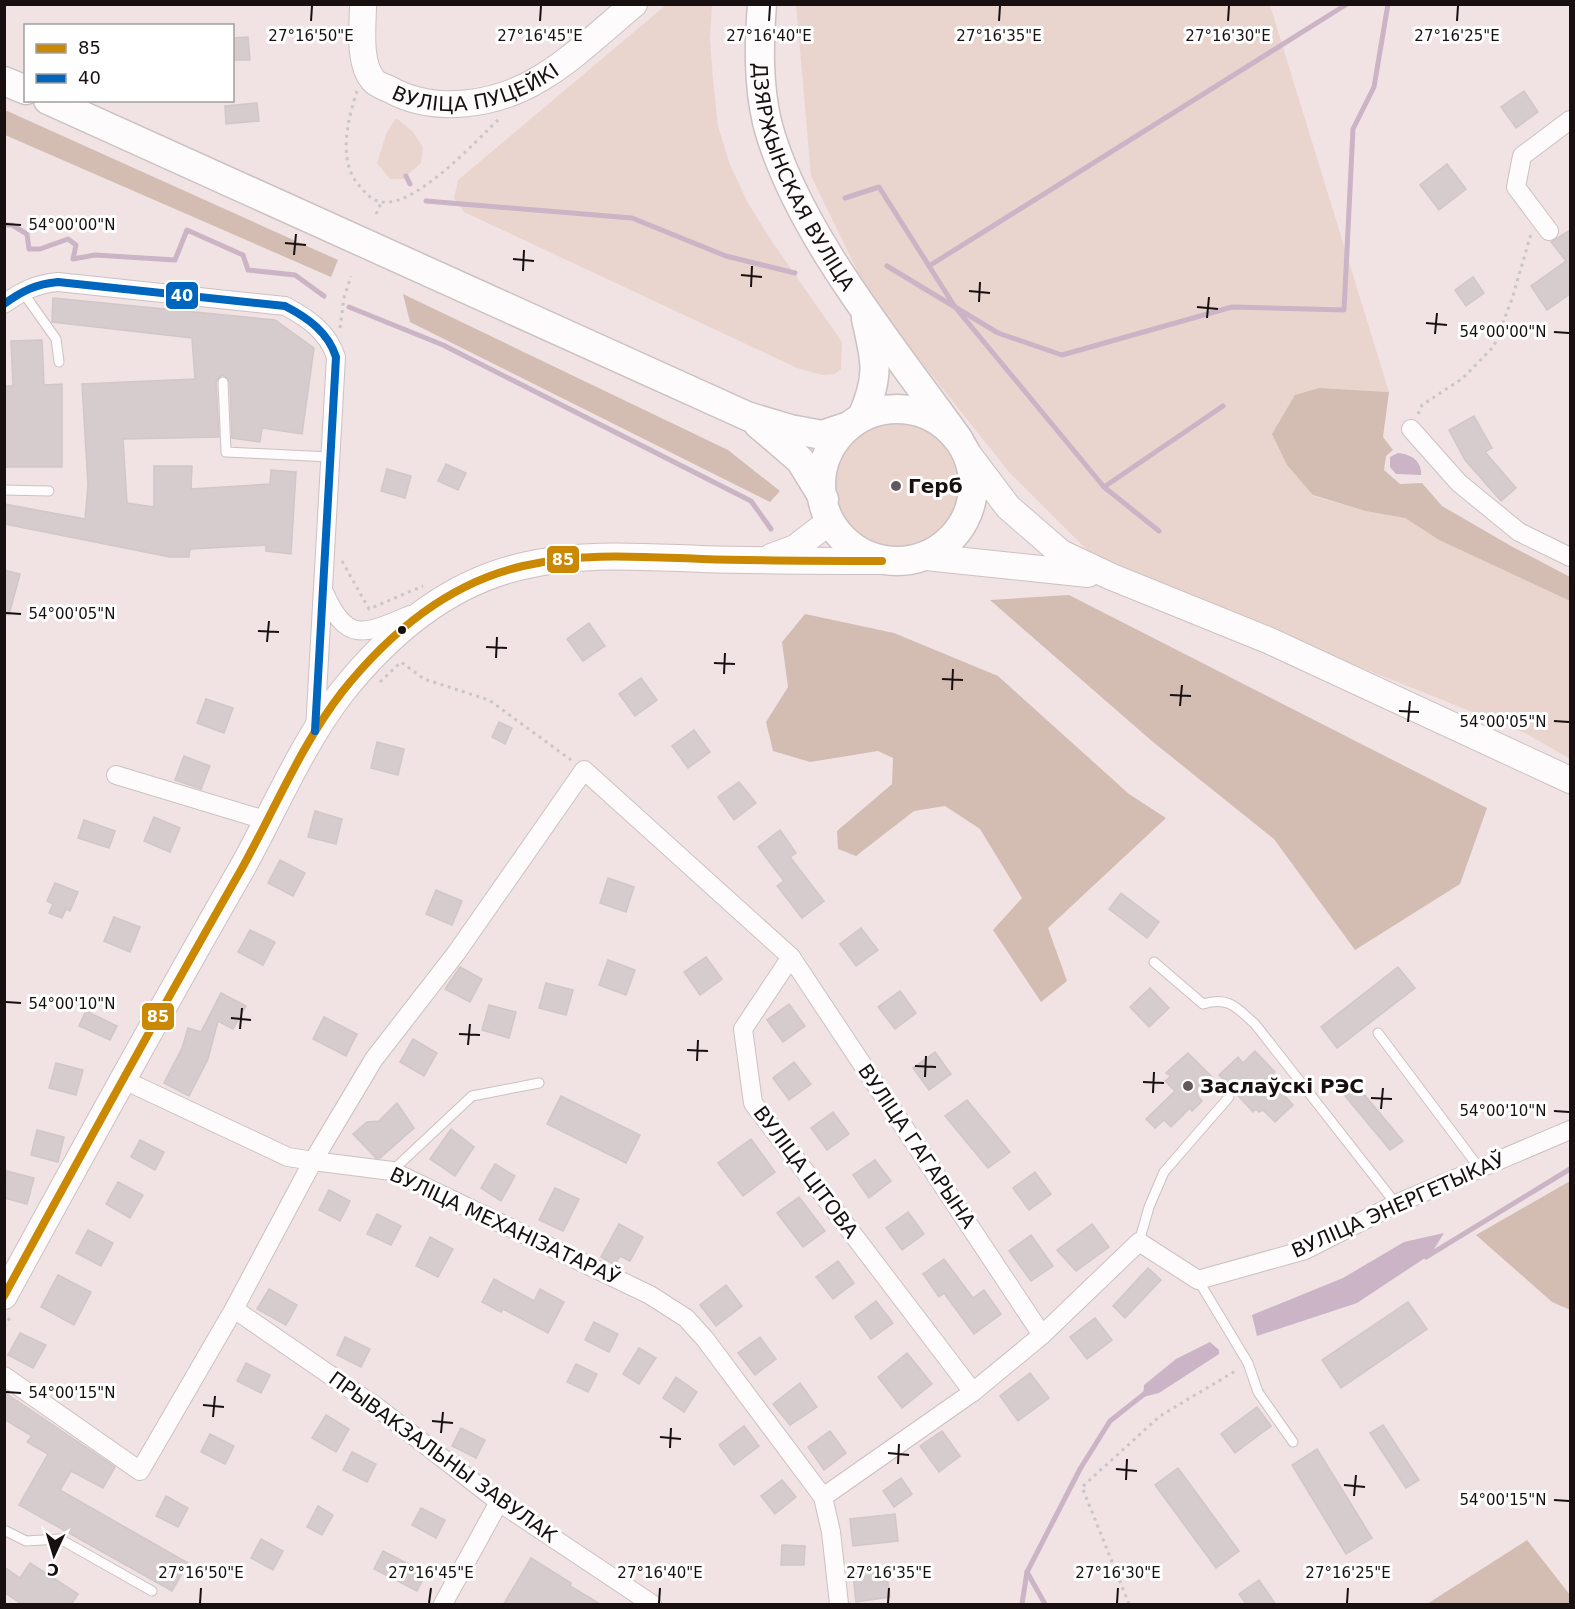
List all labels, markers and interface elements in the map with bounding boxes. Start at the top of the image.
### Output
legend [24,24,234,102]
text: 27°16'50"E [268,27,354,45]
text: 27°16'45"E [497,27,583,45]
text: 27°16'40"E [726,27,812,45]
text: 27°16'35"E [956,27,1042,45]
text: 27°16'30"E [1185,27,1271,45]
text: 27°16'25"E [1414,27,1500,45]
text: 85 [78,37,101,58]
street label: ВУЛІЦА ПУЦЕЙКІ [388,58,563,116]
street label: ДЗЯРЖЫНСКАЯ ВУЛІЦА [748,62,860,295]
text: 40 [78,67,101,88]
text: 54°00'00"N [28,216,116,234]
line badge: 40 [165,281,199,310]
text: 40 [171,286,193,305]
text: 54°00'00"N [1459,323,1547,341]
place label: Герб [908,474,963,498]
marker: Герб [889,479,903,493]
line badge: 85 [546,545,580,574]
text: 85 [552,550,574,569]
text: 54°00'05"N [28,605,116,623]
unlabelled marker [396,624,408,636]
text: 54°00'05"N [1459,713,1547,731]
text: 54°00'10"N [28,995,116,1013]
line badge: 85 [141,1002,175,1031]
text: 85 [147,1007,169,1026]
street label: ВУЛІЦА ГАГАРЫНА [853,1059,981,1233]
place label: Заслаўскі РЭС [1200,1074,1364,1098]
marker: Заслаўскі РЭС [1181,1079,1195,1093]
street label: ВУЛІЦА ЦІТОВА [749,1101,864,1243]
text: 54°00'10"N [1459,1102,1547,1120]
street label: ВУЛІЦА ЭНЕРГЕТЫКАЎ [1288,1147,1508,1263]
street label: ВУЛІЦА МЕХАНІЗАТАРАЎ [386,1162,624,1290]
street label: ПРЫВАКЗАЛЬНЫ ЗАВУЛАК [324,1366,562,1548]
text: 54°00'15"N [28,1384,116,1402]
text: 54°00'15"N [1459,1491,1547,1509]
north arrow [24,1525,84,1585]
text: С [46,1560,60,1579]
text: 27°16'50"E [158,1564,244,1582]
text: 27°16'45"E [388,1564,474,1582]
text: 27°16'40"E [617,1564,703,1582]
text: 27°16'35"E [846,1564,932,1582]
text: 27°16'30"E [1075,1564,1161,1582]
text: 27°16'25"E [1305,1564,1391,1582]

